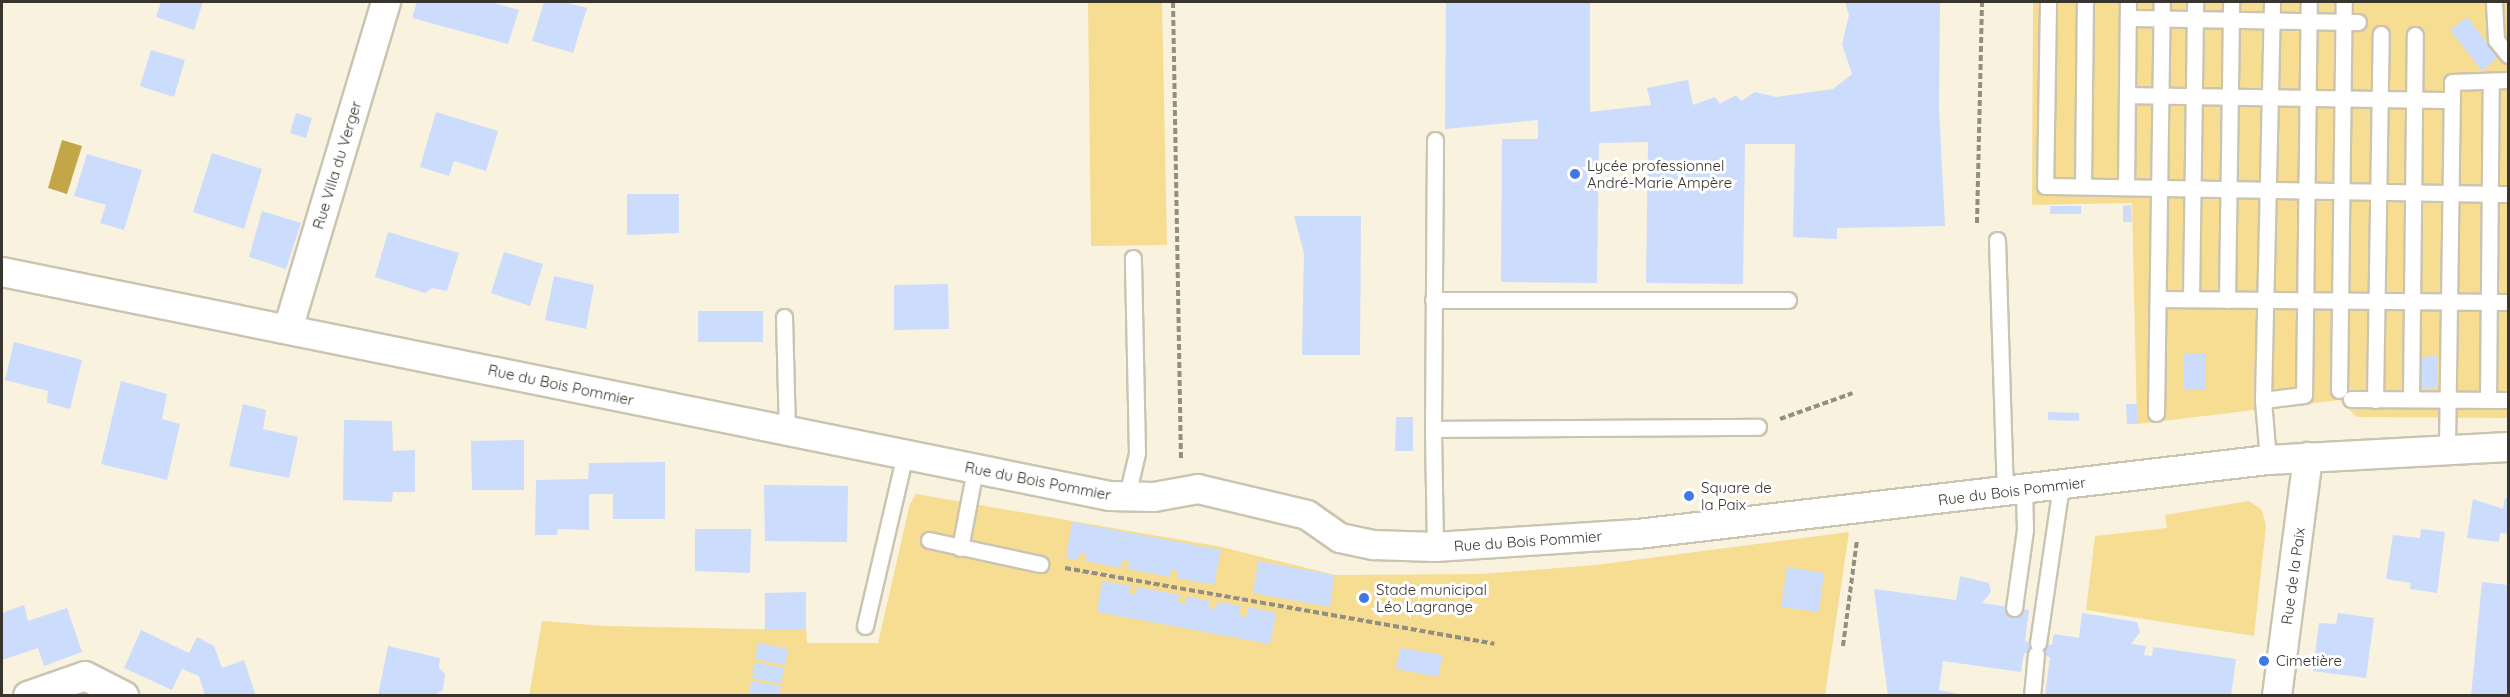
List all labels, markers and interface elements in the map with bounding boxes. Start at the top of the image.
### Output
street label: Rue Villa du Verger [309,99,365,231]
place label: Lycée professionnel André-Marie Ampère [1587,156,1732,191]
marker: Lycée professionnel André-Marie Ampère [1568,167,1582,181]
street label: Rue du Bois Pommier [486,361,636,409]
street label: Rue du Bois Pommier [963,458,1113,504]
street label: Rue du Bois Pommier [1937,473,2087,509]
place label: Square de la Paix [1701,478,1772,513]
marker: Square de la Paix [1682,489,1696,503]
street label: Rue de la Paix [2277,526,2309,626]
street label: Rue du Bois Pommier [1453,527,1603,555]
place label: Stade municipal Léo Lagrange [1376,580,1487,615]
marker: Stade municipal Léo Lagrange [1357,591,1371,605]
place label: Cimetière [2276,652,2342,670]
marker: Cimetière [2257,654,2271,668]

